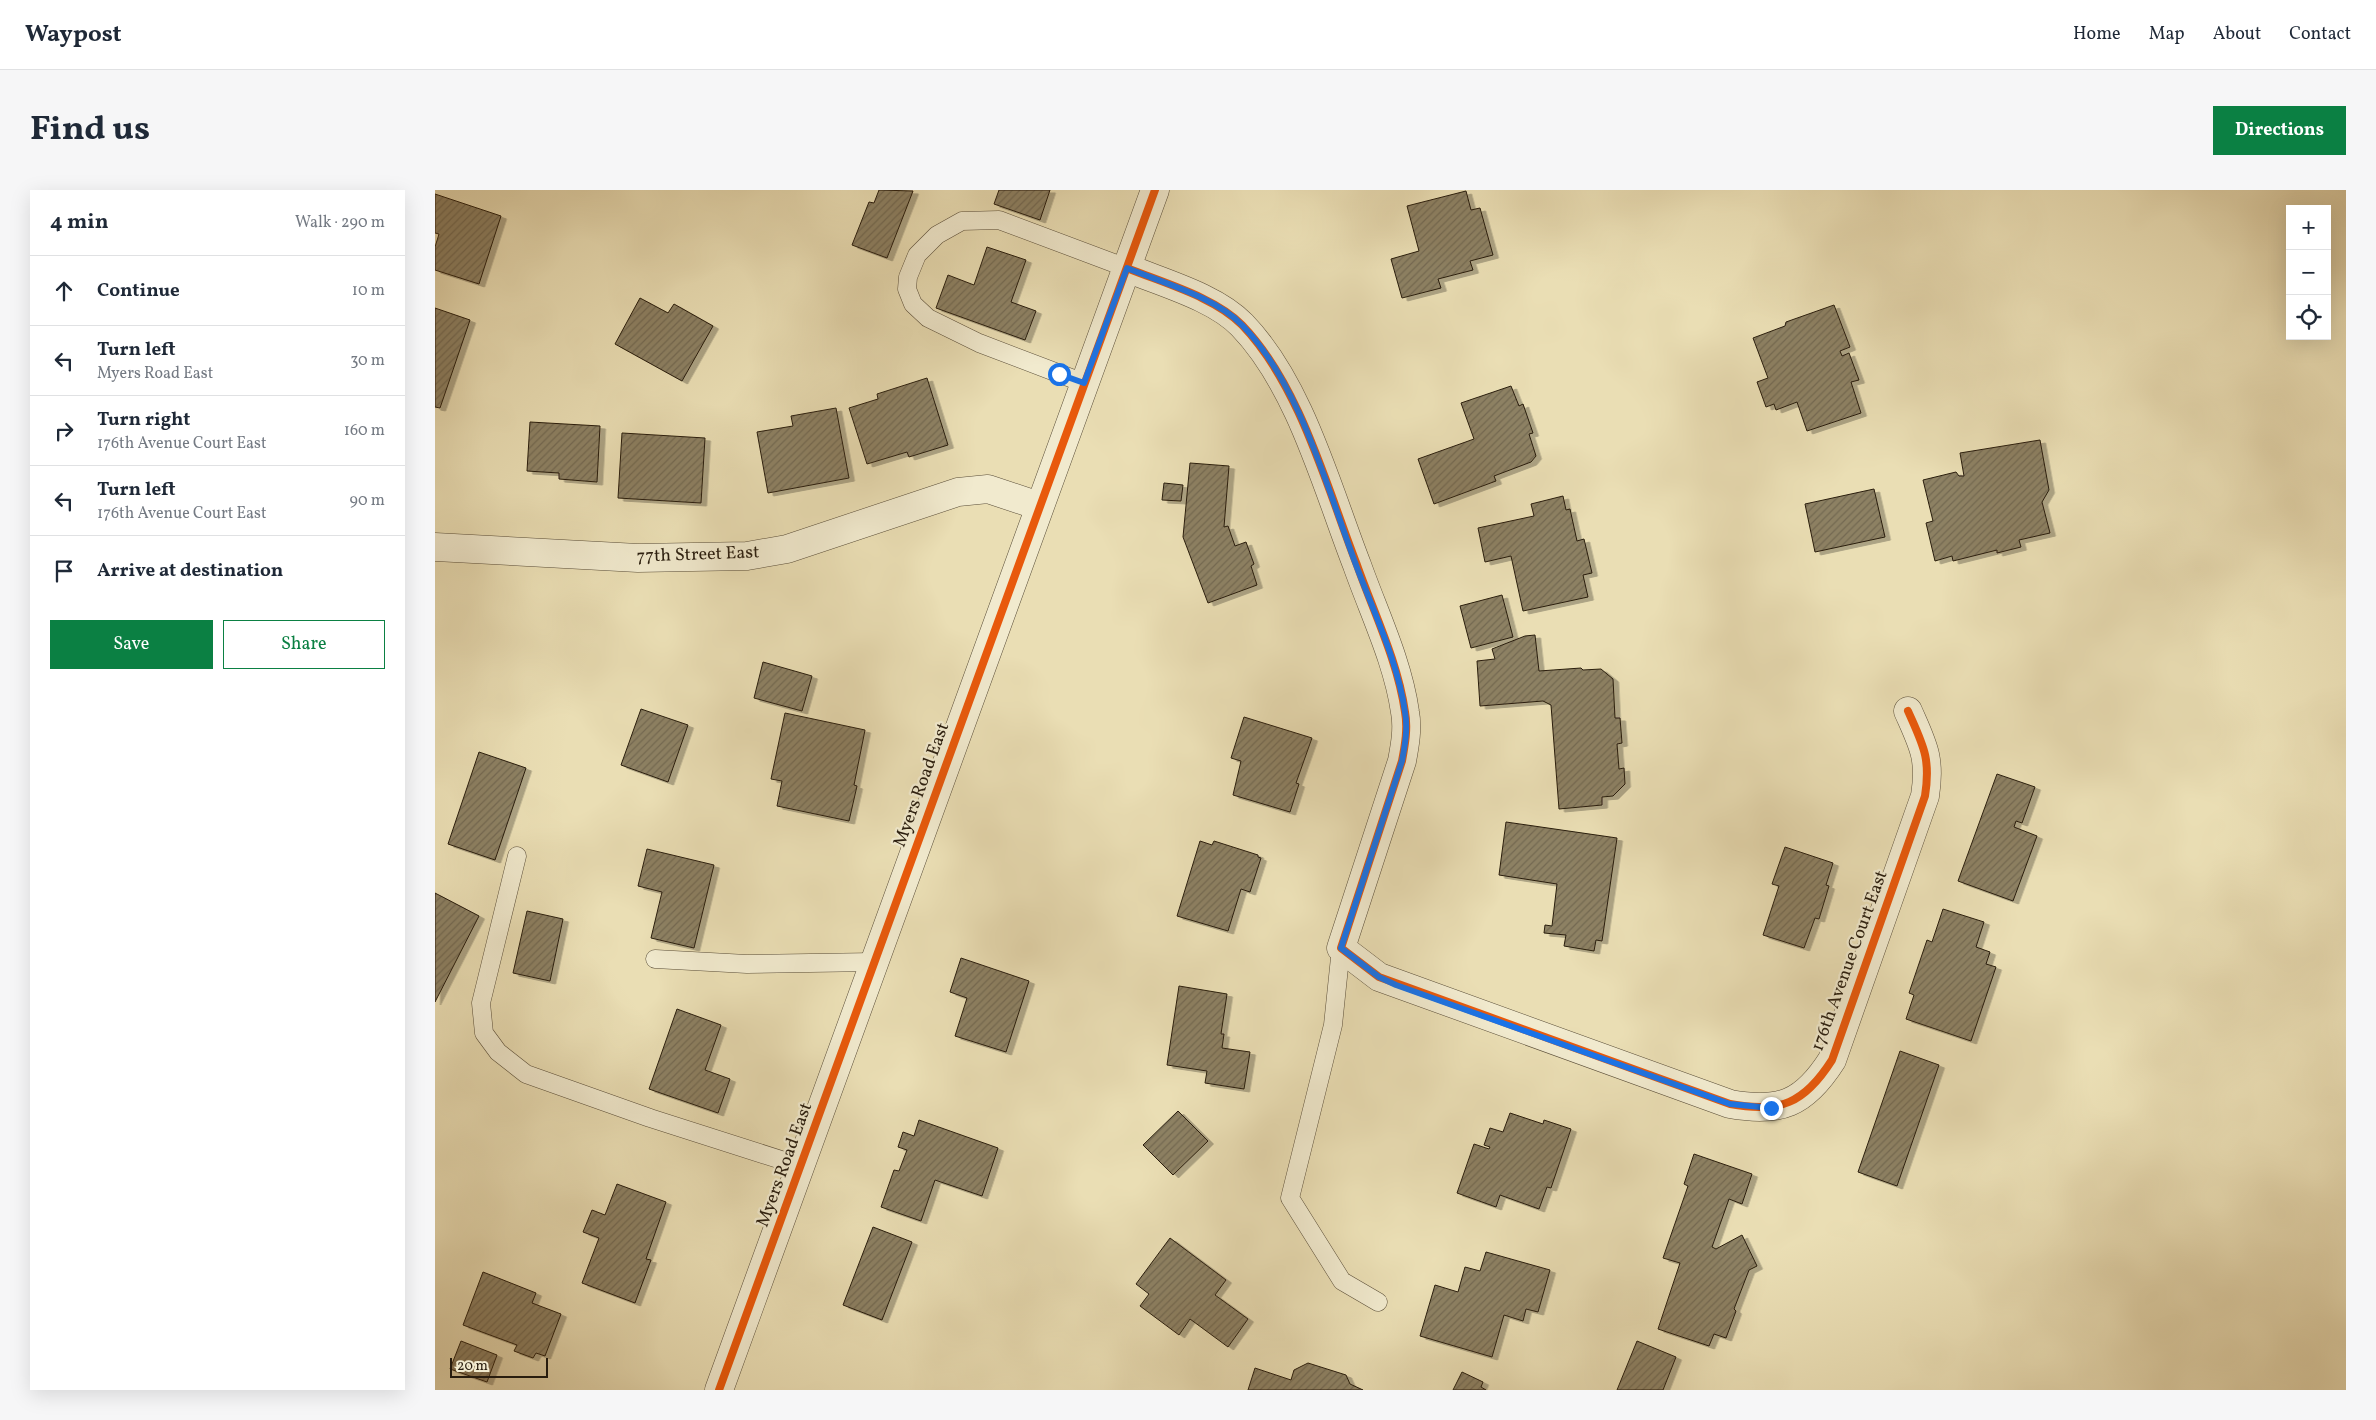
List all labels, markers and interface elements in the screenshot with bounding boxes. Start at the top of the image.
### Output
text: Waypost [25,18,122,52]
text: Home [2073,22,2121,47]
text: Map [2149,22,2185,47]
text: About [2213,22,2261,47]
text: Contact [2289,22,2351,47]
text: Find us [30,106,150,154]
button: Directions [2213,106,2346,155]
map controls [2286,205,2331,340]
button: + [2286,205,2331,250]
text: 4 min [50,208,109,237]
text: Walk · 290 m [295,212,385,234]
button: − [2286,250,2331,295]
icon: ahead [50,277,78,305]
text: Continue [97,278,180,304]
text: 10 m [352,280,385,302]
button: locate [2286,295,2331,340]
text: Turn left [97,337,176,363]
icon: left [50,347,78,375]
text: 30 m [350,350,385,372]
text: Myers Road East [97,363,213,385]
route start [1048,363,1071,386]
text: Turn right [97,407,190,433]
icon: right [50,417,78,445]
text: 160 m [344,420,385,442]
text: 176th Avenue Court East [97,433,267,455]
text: Turn left [97,477,176,503]
icon: left [50,487,78,515]
text: 90 m [349,490,385,512]
text: 176th Avenue Court East [97,503,267,525]
street label: 77th Street East [636,540,760,570]
icon: arrive [50,557,78,585]
text: Arrive at destination [97,558,283,584]
button: Save [50,620,213,669]
button: Share [223,620,385,669]
street label: Myers Road East [888,719,956,851]
street label: 176th Avenue Court East [1806,867,1894,1055]
route end [1760,1097,1783,1120]
street label: Myers Road East [751,1099,819,1231]
scale bar [450,1355,547,1378]
text: 20 m [457,1357,488,1376]

